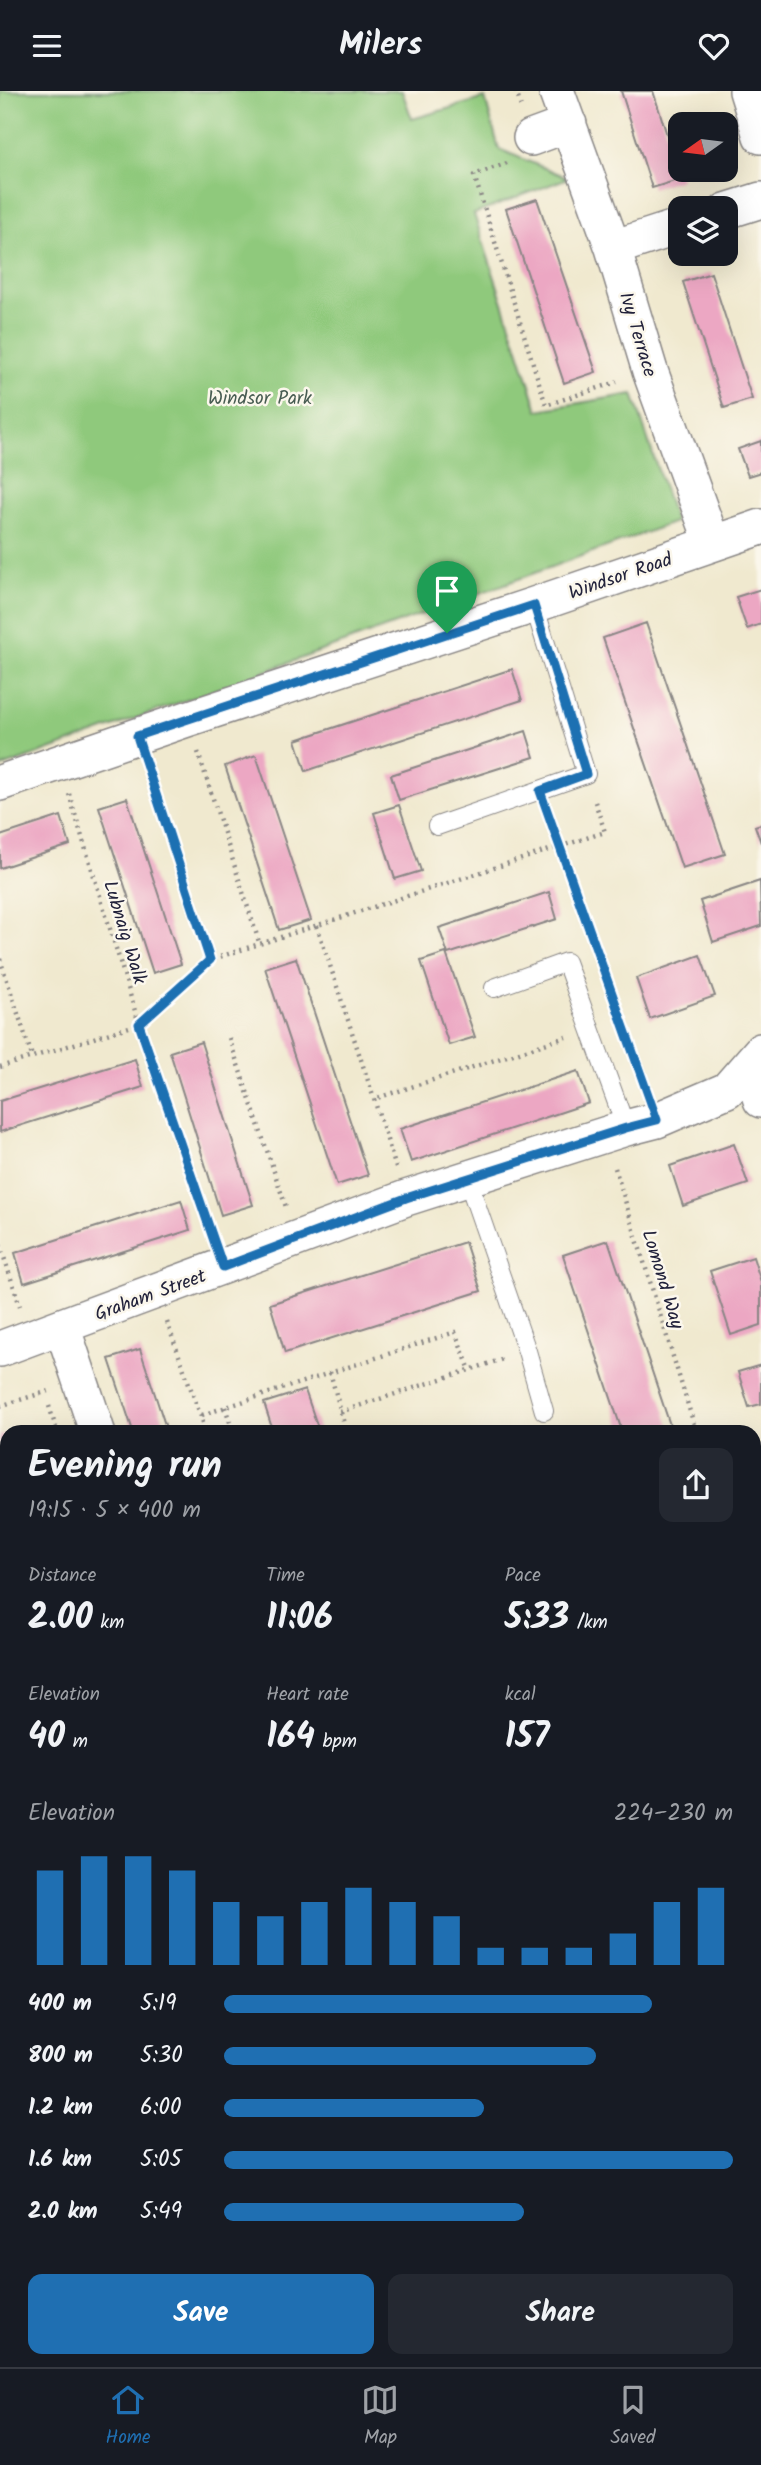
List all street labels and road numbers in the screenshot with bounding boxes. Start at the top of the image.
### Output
street label: Ivy Terrace [610,288,664,381]
street label: Windsor Road [565,545,677,609]
street label: Lubnaig Walk [94,877,154,988]
street label: Lomond Way [633,1226,692,1334]
street label: Graham Street [91,1262,211,1330]

